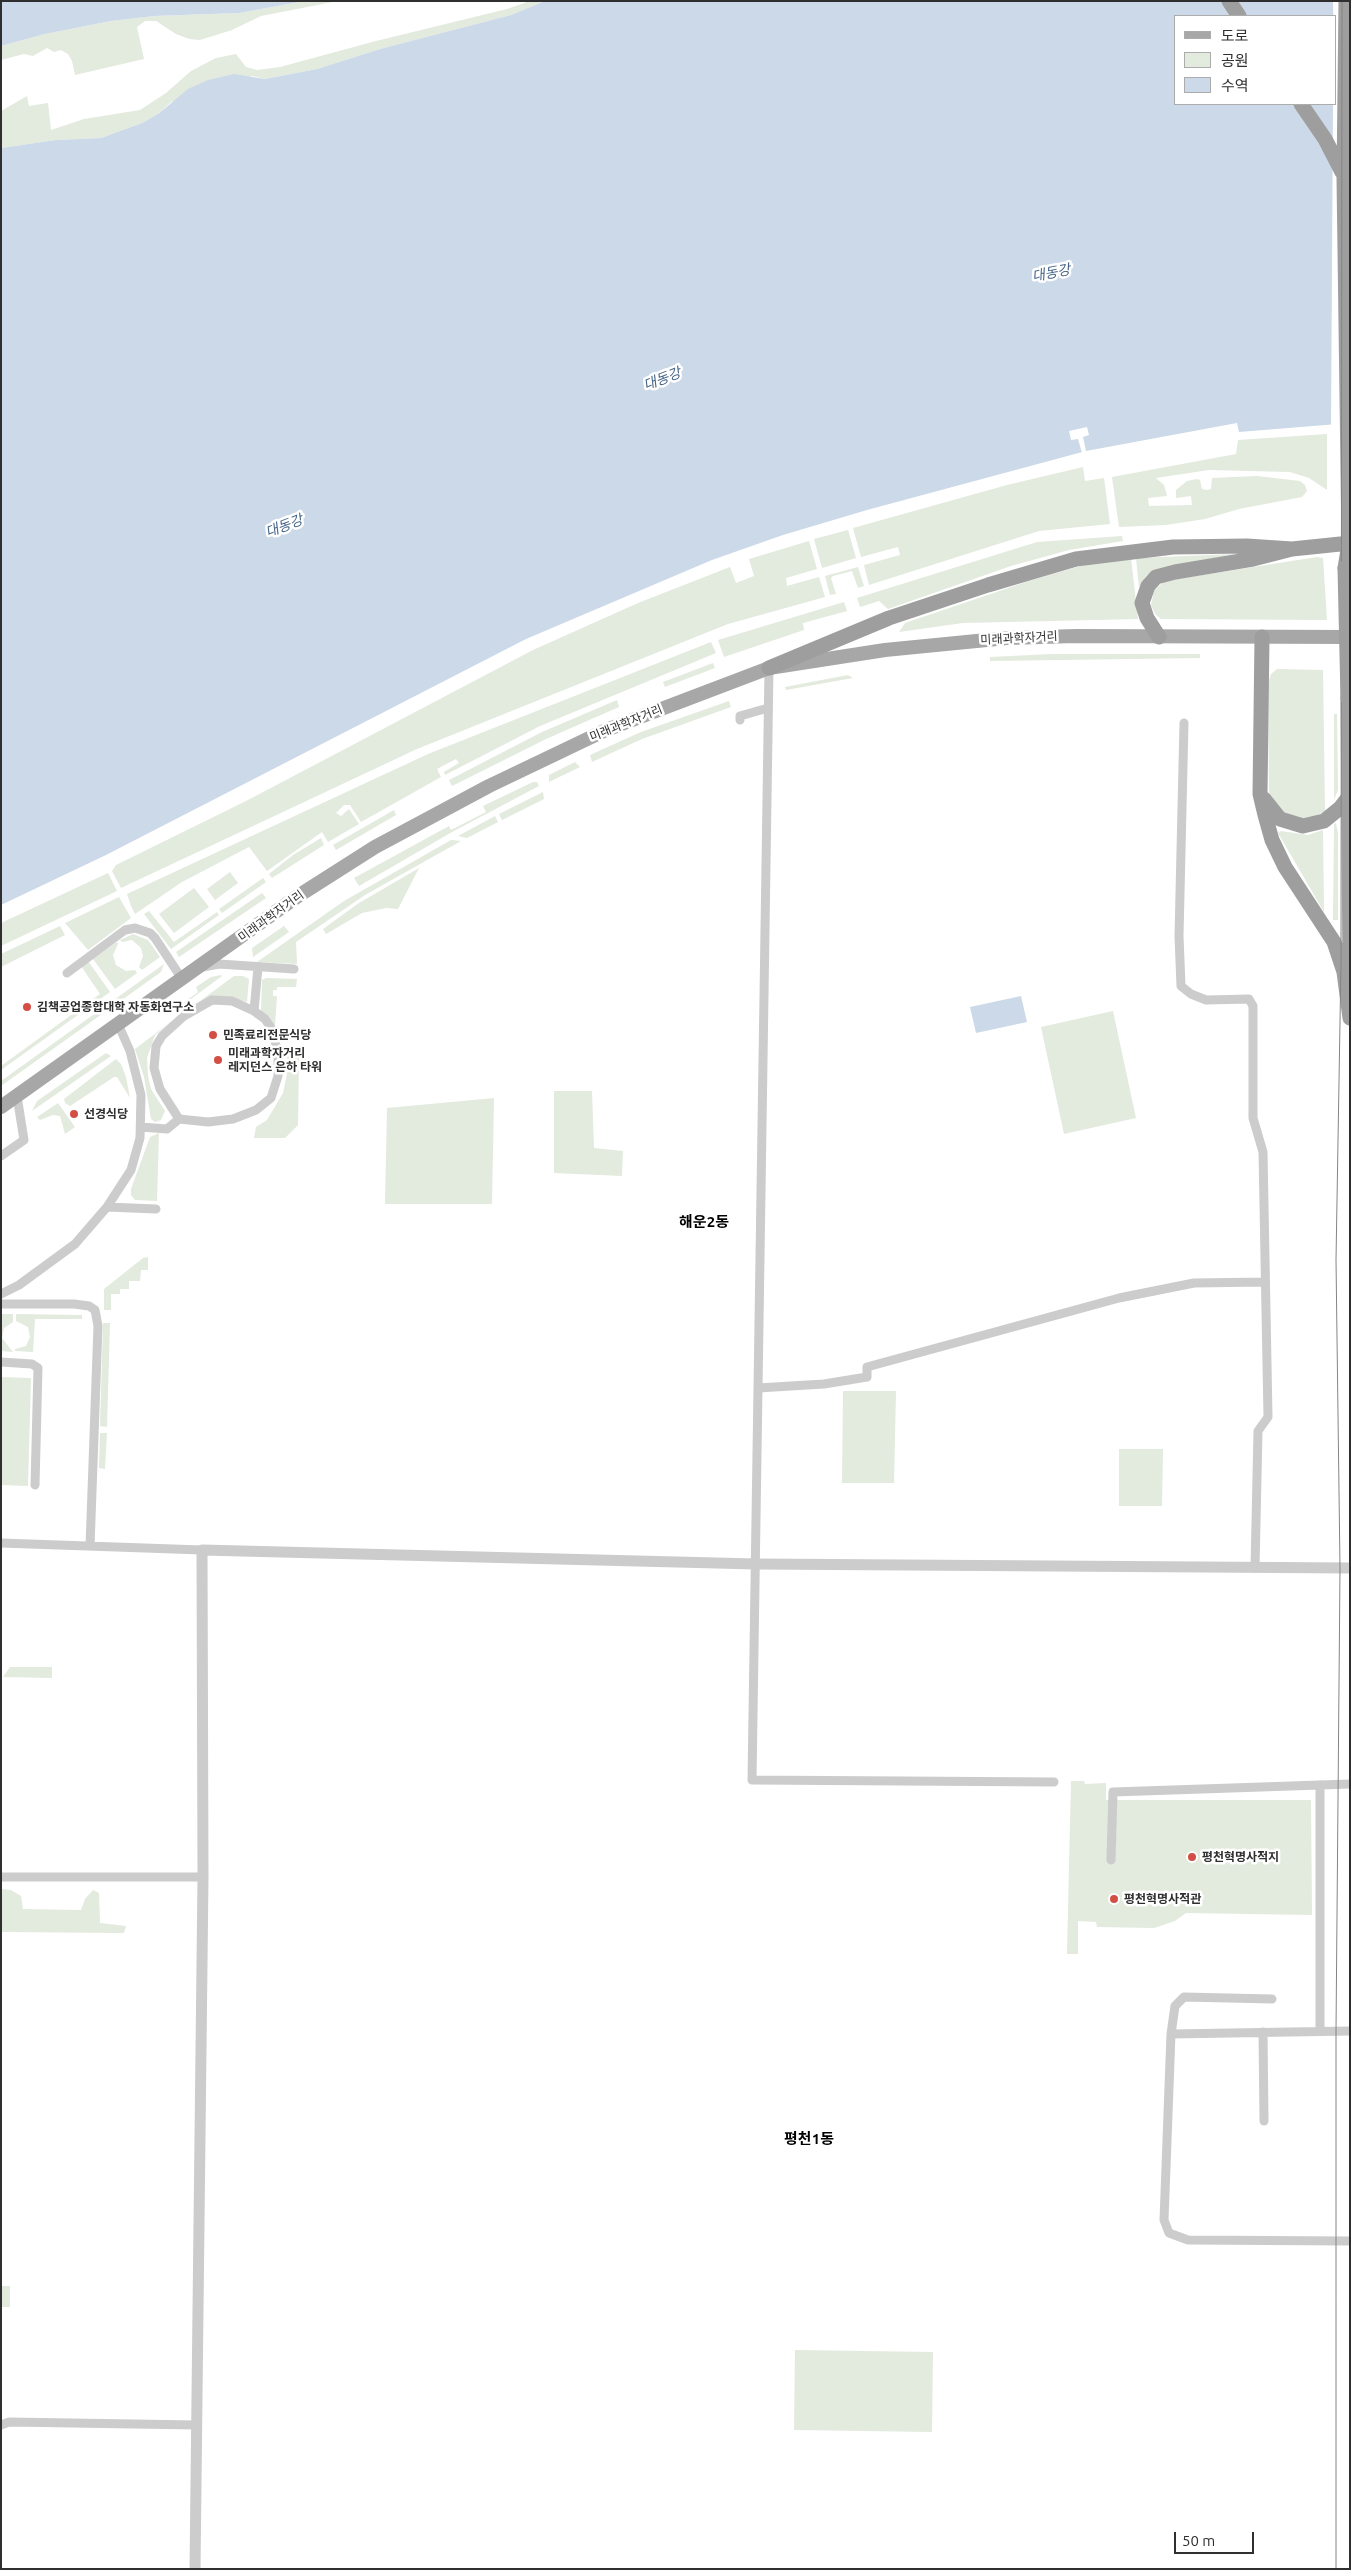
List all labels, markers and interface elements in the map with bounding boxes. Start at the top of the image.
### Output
legend [1174,15,1336,105]
text: 도로 [1221,27,1249,44]
text: 공원 [1221,52,1249,69]
text: 수역 [1221,77,1249,94]
water label: 대동강 [1030,261,1072,285]
water label: 대동강 [641,364,683,394]
water label: 대동강 [263,511,305,541]
street label: 미래과학자거리 [980,629,1058,647]
street label: 미래과학자거리 [587,702,665,744]
street label: 미래과학자거리 [236,887,306,945]
place label: 김책공업종합대학 자동화연구소 [37,1000,194,1014]
marker: 김책공업종합대학 자동화연구소 [21,1001,33,1013]
place label: 민족료리전문식당 [223,1028,311,1042]
marker: 민족료리전문식당 [207,1029,219,1041]
place label: 미래과학자거리 레지던스 은하 타워 [228,1046,322,1074]
marker: 미래과학자거리 레지던스 은하 타워 [212,1054,224,1066]
place label: 선경식당 [84,1107,128,1121]
marker: 선경식당 [68,1108,80,1120]
district label: 해운2동 [679,1213,729,1231]
place label: 평천혁명사적지 [1202,1850,1279,1864]
marker: 평천혁명사적지 [1186,1851,1198,1863]
place label: 평천혁명사적관 [1124,1892,1201,1906]
marker: 평천혁명사적관 [1108,1893,1120,1905]
district label: 평천1동 [784,2130,834,2148]
scale bar [1176,2522,1256,2554]
text: 50 m [1182,2532,1215,2549]

